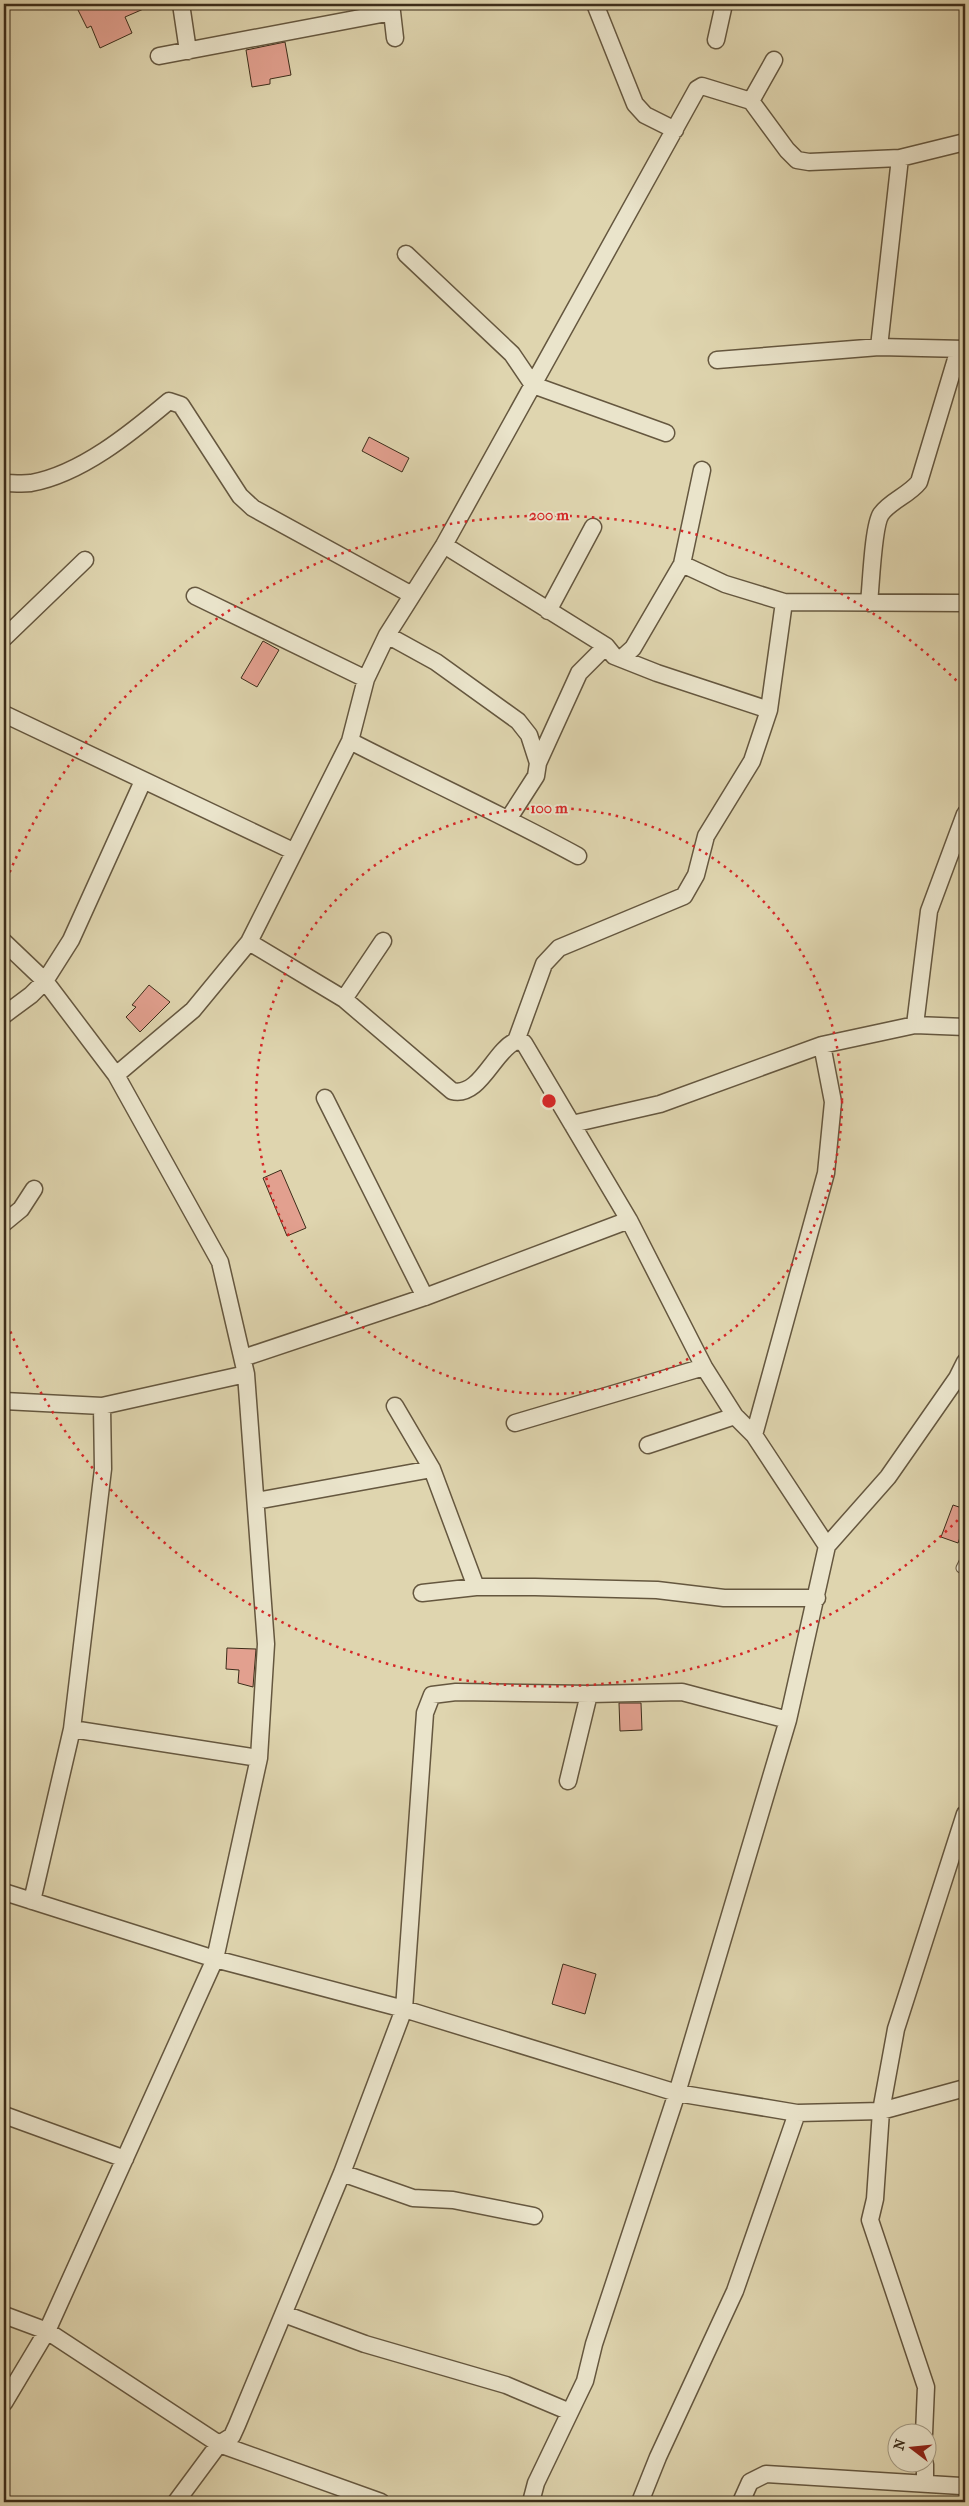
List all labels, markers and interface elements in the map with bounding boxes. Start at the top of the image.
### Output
text: 200 m [529,506,569,524]
text: 100 m [530,799,568,817]
centre of rings [540,1092,558,1110]
north arrow [886,2424,936,2474]
text: N [890,2437,910,2452]

